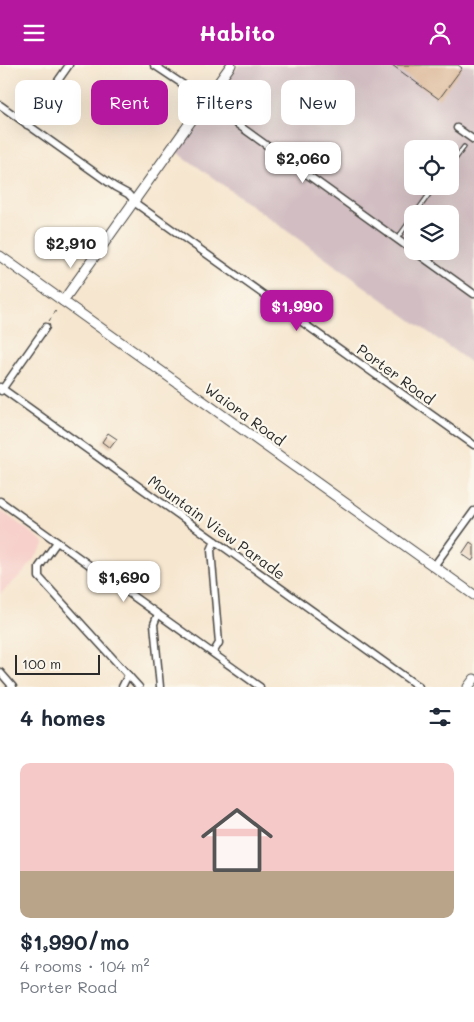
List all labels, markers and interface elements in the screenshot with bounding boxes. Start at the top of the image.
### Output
text: Habito [199,18,275,47]
icon: menu [20,19,48,47]
icon: person [426,19,454,47]
chip: Buy [15,80,81,125]
chip: Rent [91,80,168,125]
chip: Filters [178,80,271,125]
chip: New [281,80,355,125]
map controls [404,140,459,260]
button: locate [404,140,459,195]
pin: $2,060 [262,141,344,184]
text: $2,060 [276,147,330,168]
button: layers [404,205,459,260]
pin: $2,910 [30,227,112,269]
text: $2,910 [46,232,96,253]
pin: $1,990 [256,289,338,332]
text: $1,990 [271,295,323,316]
street label: Porter Road [353,339,439,409]
street label: Waiora Road [201,378,289,450]
street label: Mountain View Parade [144,470,290,584]
pin: $1,690 [83,561,165,603]
text: $1,690 [98,566,150,587]
scale bar [15,652,100,675]
text: 100 m [22,654,61,673]
icon: filters [426,703,454,731]
text: 4 homes [20,704,106,731]
icon: home [192,795,282,885]
text: $1,990/mo [20,928,129,955]
text: 4 rooms · 104 m² [20,955,150,976]
text: Porter Road [20,976,117,997]

